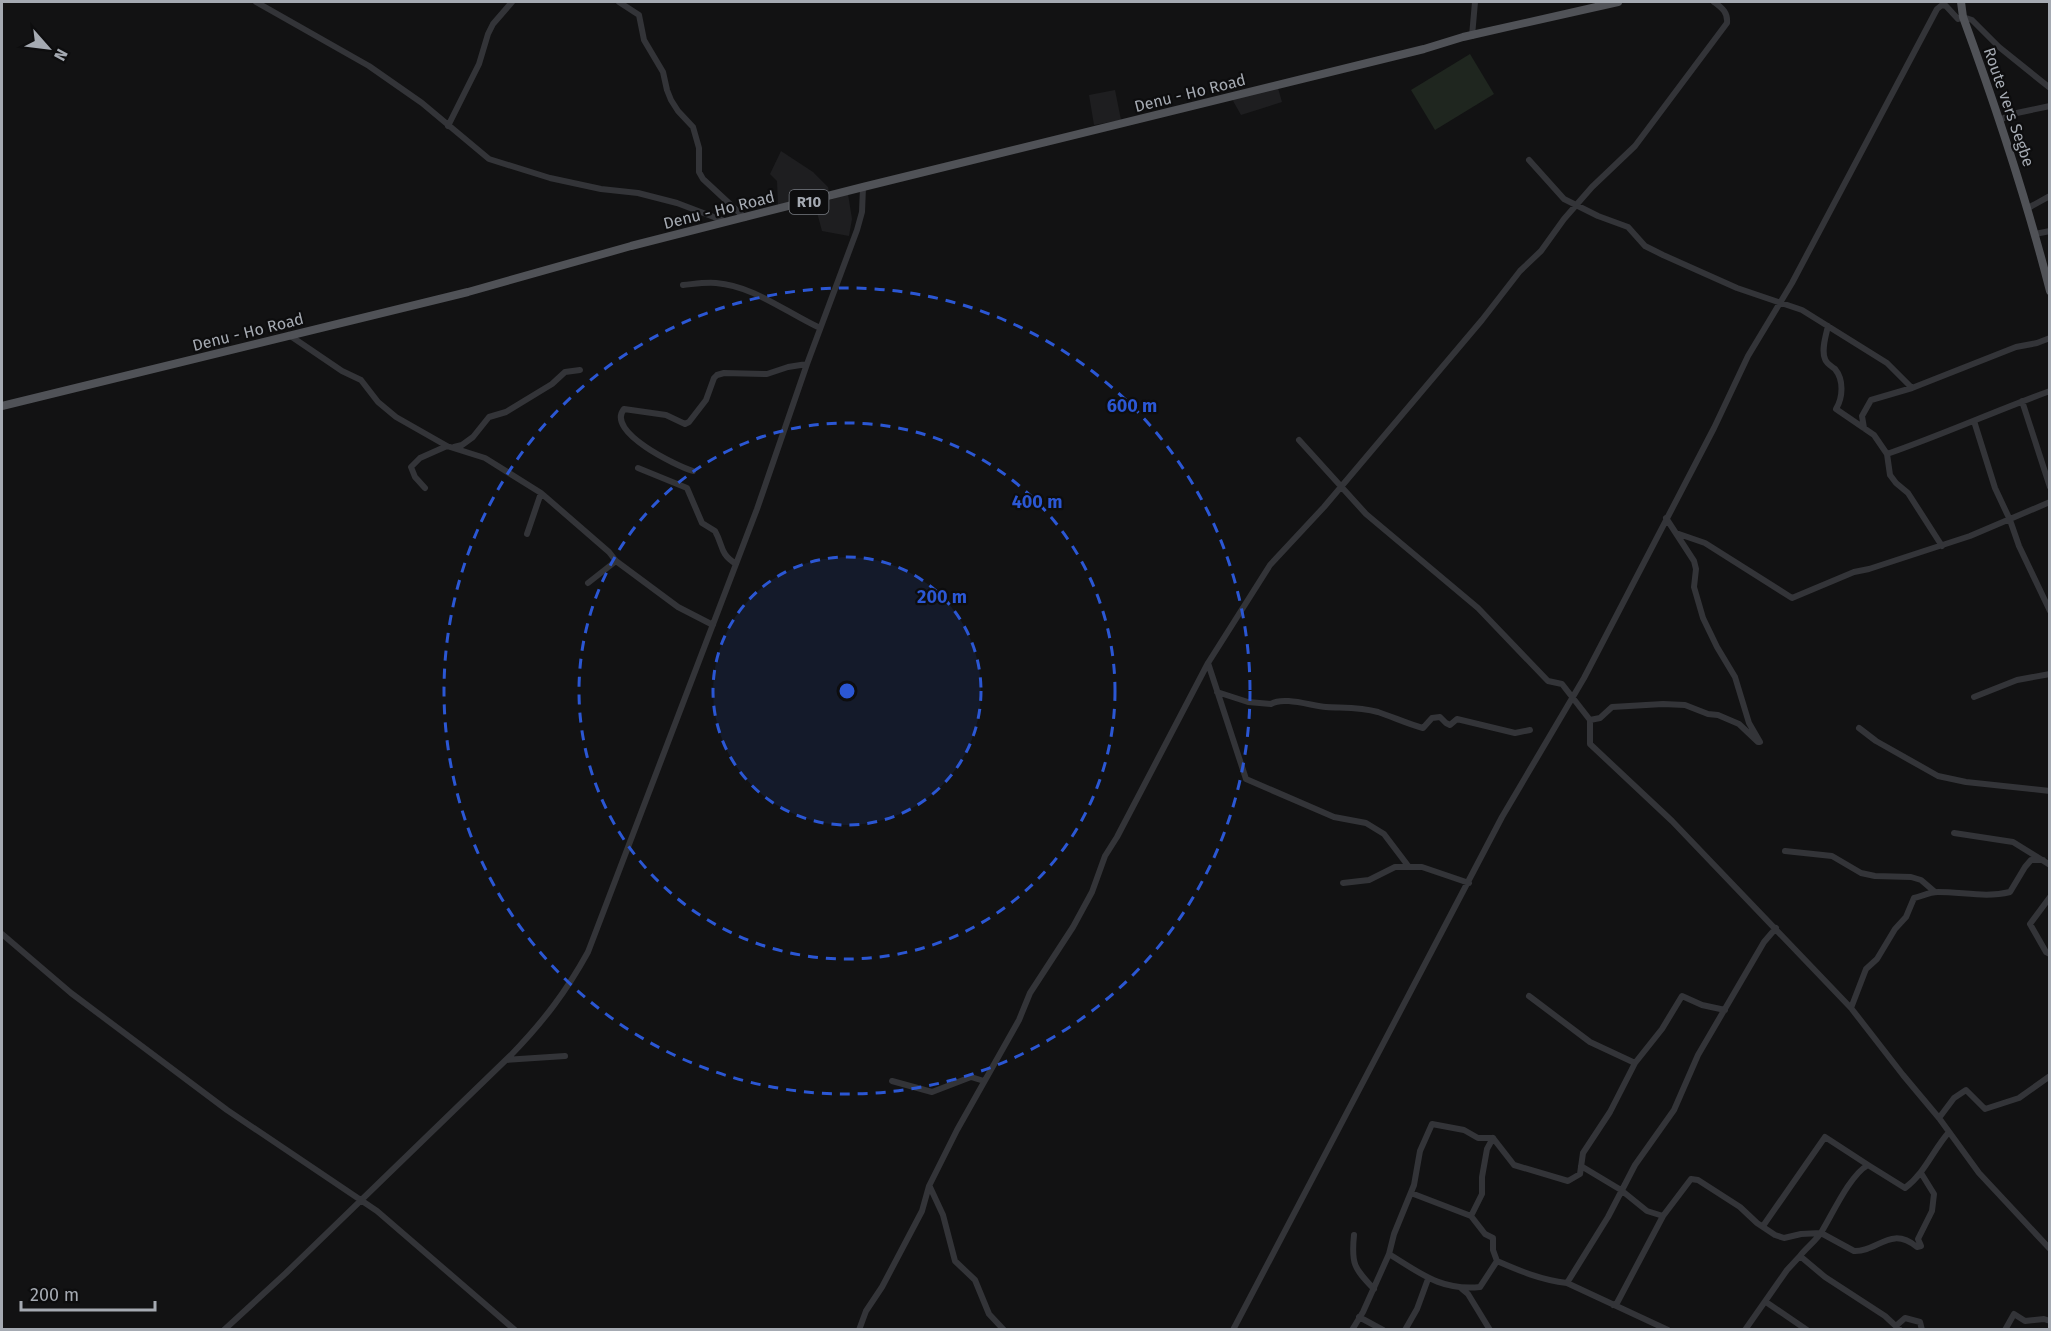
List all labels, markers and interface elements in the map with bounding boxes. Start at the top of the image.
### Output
north arrow [18,18,78,78]
street label: Route vers Segbe [1980,45,2038,169]
text: N [50,46,72,64]
street label: Denu - Ho Road [1132,70,1248,116]
street label: Denu - Ho Road [661,187,777,233]
road number: R10 [790,190,828,214]
street label: Denu - Ho Road [190,309,306,355]
text: 600 m [1107,395,1157,417]
text: 400 m [1012,491,1062,513]
text: 200 m [917,586,967,608]
centre of rings [837,681,857,701]
scale bar [21,1274,154,1312]
text: 200 m [30,1284,79,1306]

